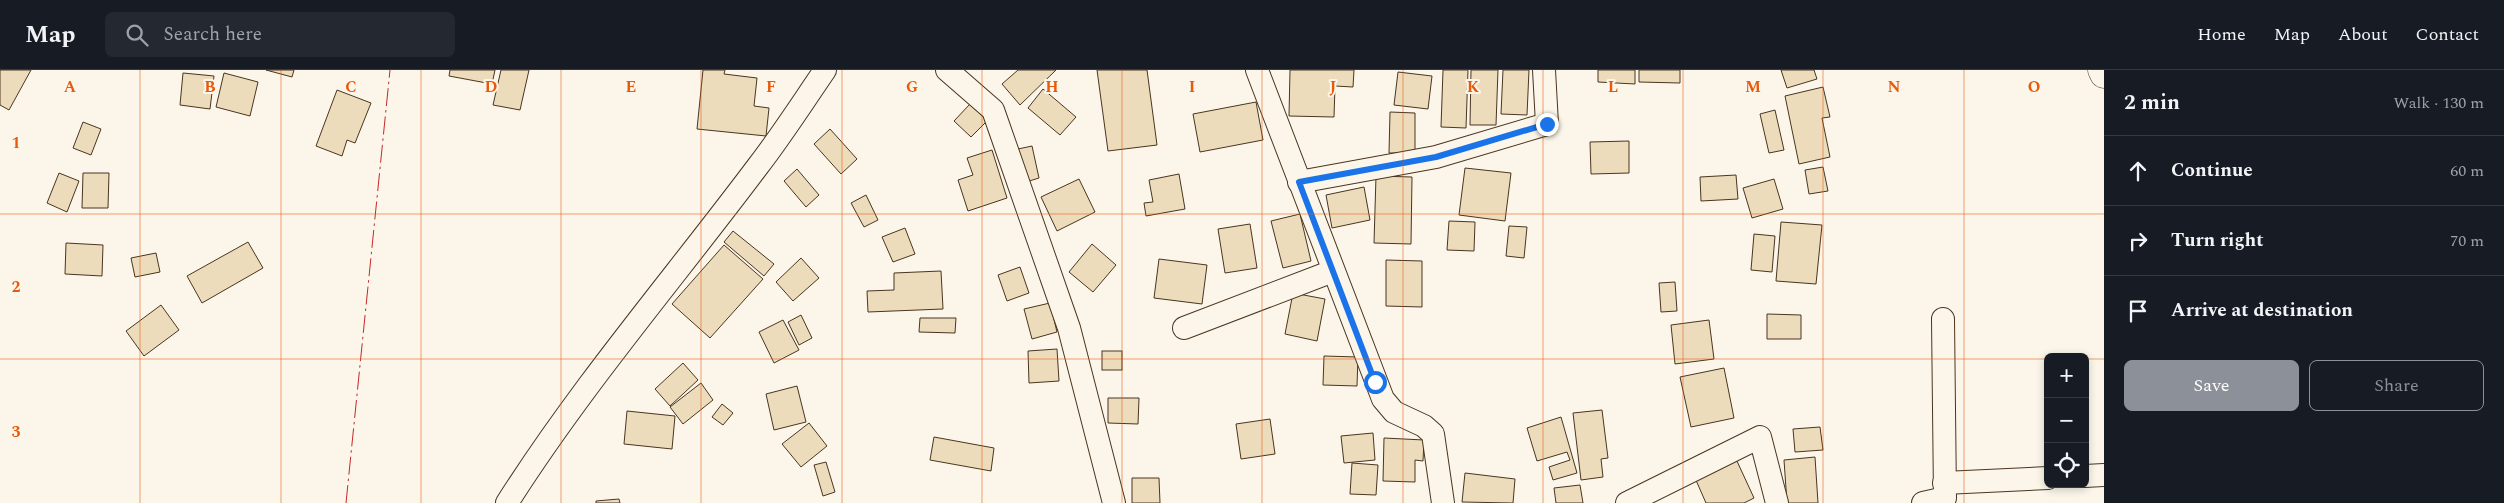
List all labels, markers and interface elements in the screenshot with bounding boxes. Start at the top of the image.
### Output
search box [105,12,455,57]
text: Map [25,17,75,53]
text: Search here [163,20,262,49]
icon: search [123,21,151,49]
text: Home [2197,21,2246,48]
text: Map [2274,21,2310,48]
text: About [2338,21,2388,48]
text: Contact [2416,21,2479,48]
text: A [64,75,77,99]
text: B [204,75,216,99]
text: C [345,75,357,99]
text: D [485,75,498,99]
text: E [626,75,636,99]
text: F [766,75,776,99]
text: G [906,75,918,99]
text: H [1045,75,1059,99]
text: I [1189,75,1195,99]
text: J [1330,75,1337,99]
text: K [1467,75,1480,99]
text: L [1608,75,1618,99]
text: M [1745,75,1761,99]
text: N [1887,75,1901,99]
text: O [2028,75,2040,99]
text: 2 min [2124,87,2180,119]
text: Walk · 130 m [2393,91,2484,115]
route end [1536,113,1559,136]
text: 1 [12,131,20,155]
text: Continue [2171,156,2253,185]
icon: ahead [2124,157,2152,185]
text: 60 m [2450,159,2484,183]
text: Turn right [2171,226,2264,255]
icon: right [2124,227,2152,255]
text: 70 m [2450,229,2484,253]
text: 2 [12,275,21,299]
text: Arrive at destination [2171,296,2353,325]
icon: arrive [2124,297,2152,325]
map controls [2044,353,2089,488]
button: + [2044,353,2089,398]
button: Save [2124,360,2299,411]
button: Share [2309,360,2484,411]
route start [1364,371,1387,394]
button: − [2044,398,2089,443]
text: 3 [12,420,21,444]
button: locate [2044,443,2089,488]

